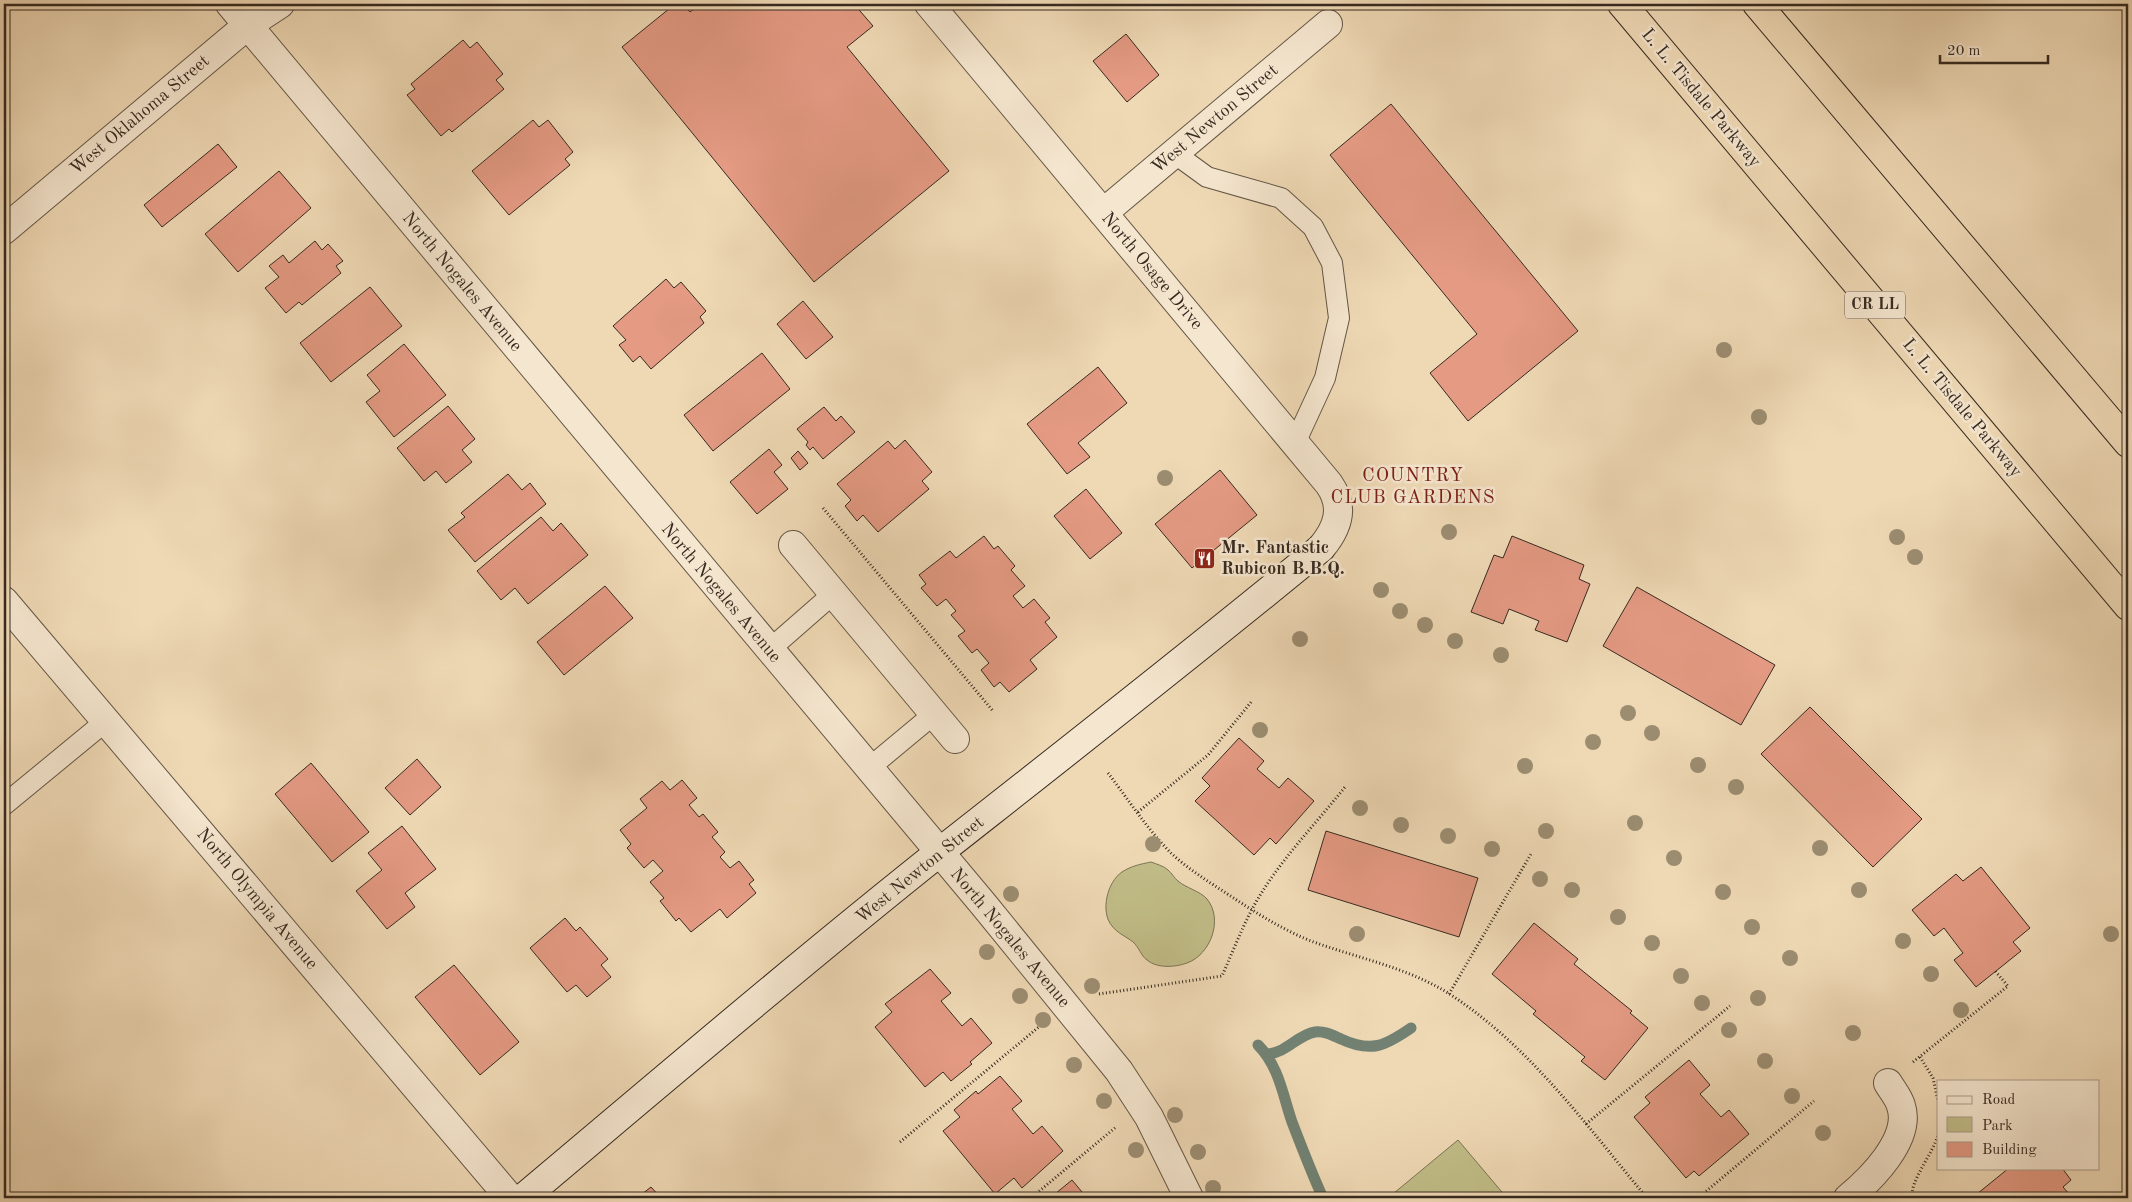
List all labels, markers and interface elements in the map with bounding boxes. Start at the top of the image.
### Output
street label: L. L. Tisdale Parkway [1638,25,1764,171]
scale bar [1940,32,2047,64]
text: 20 m [1947,44,1981,59]
street label: West Oklahoma Street [67,52,213,178]
street label: West Newton Street [1148,61,1282,177]
street label: North Nogales Avenue [399,209,525,355]
street label: North Osage Drive [1098,209,1206,333]
road number: CR LL [1845,292,1905,318]
street label: L. L. Tisdale Parkway [1899,335,2025,481]
district label: COUNTRY CLUB GARDENS [1330,467,1496,508]
street label: North Nogales Avenue [658,520,784,666]
place label: Mr. Fantastic Rubicon B.B.Q. [1221,539,1345,578]
restaurant icon: Mr. Fantastic Rubicon B.B.Q. [1193,546,1217,570]
street label: West Newton Street [853,813,987,927]
street label: North Olympia Avenue [193,825,321,973]
street label: North Nogales Avenue [947,865,1073,1011]
legend [1937,1080,2100,1170]
text: Road [1982,1093,2016,1108]
text: Park [1982,1119,2013,1134]
text: Building [1982,1143,2037,1158]

